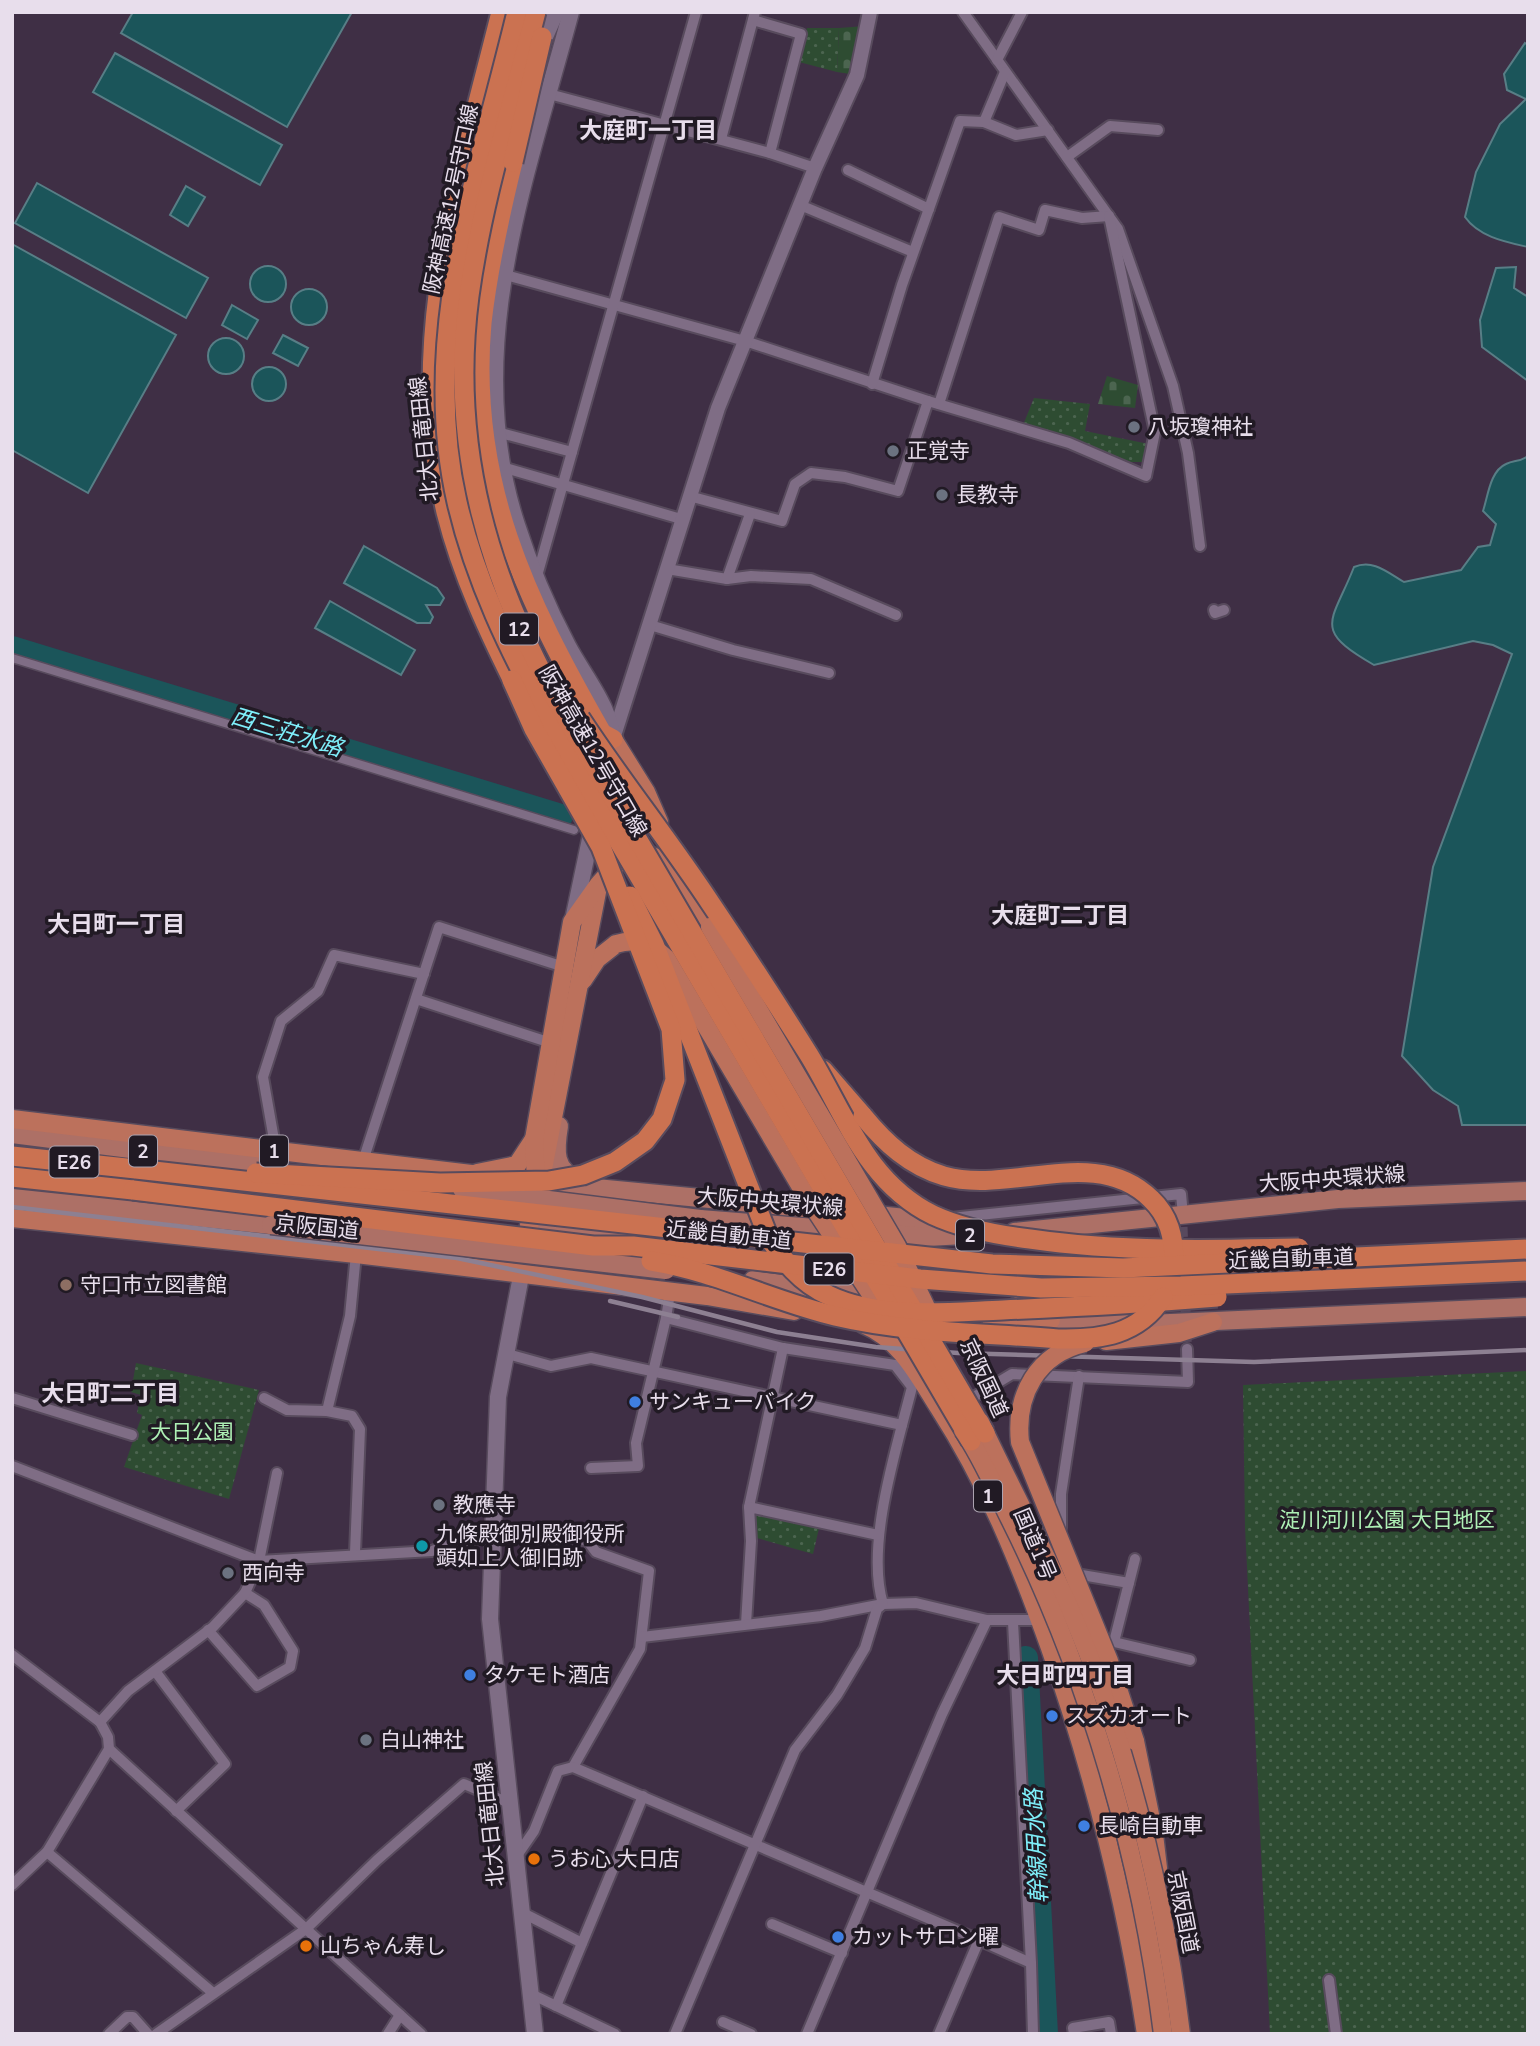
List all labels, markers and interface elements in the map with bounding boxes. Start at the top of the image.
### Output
street label: 阪神高速12号守口線 [417,102,485,296]
district label: 大庭町一丁目 [579,115,717,146]
street label: 北大日竜田線 [403,375,445,503]
place label: 八坂瓊神社 [1148,413,1253,441]
marker: 八坂瓊神社 [1126,419,1142,435]
place label: 正覚寺 [907,437,970,465]
marker: 正覚寺 [885,443,901,459]
place label: 長教寺 [956,481,1019,509]
marker: 長教寺 [934,487,950,503]
road number: 12 [500,614,538,644]
street label: 阪神高速12号守口線 [533,660,653,842]
water label: 西三荘水路 [227,701,348,765]
district label: 大庭町二丁目 [991,900,1129,931]
district label: 大日町一丁目 [47,909,185,940]
road number: 2 [129,1135,157,1166]
road number: 1 [260,1135,288,1166]
road number: E26 [50,1146,98,1178]
street label: 大阪中央環状線 [1258,1160,1406,1198]
street label: 大阪中央環状線 [696,1182,844,1222]
street label: 京阪国道 [274,1209,360,1245]
street label: 近畿自動車道 [665,1214,793,1256]
road number: 2 [956,1219,984,1250]
street label: 近畿自動車道 [1228,1243,1354,1275]
road number: E26 [804,1254,854,1284]
place label: 守口市立図書館 [80,1271,227,1299]
marker: 守口市立図書館 [58,1277,74,1293]
street label: 京阪国道 [954,1334,1014,1422]
district label: 大日町二丁目 [41,1378,179,1409]
place label: サンキューバイク [649,1388,816,1416]
marker: サンキューバイク [627,1394,643,1410]
park label: 大日公園 [150,1418,234,1446]
road number: 1 [974,1480,1002,1512]
place label: 教應寺 [453,1491,516,1519]
marker: 教應寺 [431,1497,447,1513]
street label: 国道1号 [1007,1504,1063,1584]
park label: 淀川河川公園 大日地区 [1279,1506,1495,1534]
place label: 九條殿御別殿御役所 顕如上人御旧跡 [436,1520,625,1572]
marker: 九條殿御別殿御役所 顕如上人御旧跡 [414,1538,430,1554]
place label: 西向寺 [242,1559,305,1587]
marker: 西向寺 [220,1565,236,1581]
district label: 大日町四丁目 [996,1660,1134,1691]
place label: タケモト酒店 [484,1661,610,1689]
marker: タケモト酒店 [462,1667,478,1683]
place label: スズカオート [1066,1702,1192,1730]
marker: スズカオート [1044,1708,1060,1724]
place label: 白山神社 [380,1726,464,1754]
marker: 白山神社 [358,1732,374,1748]
street label: 北大日竜田線 [469,1760,511,1888]
water label: 幹線用水路 [1018,1786,1055,1904]
place label: 長崎自動車 [1098,1812,1203,1840]
marker: 長崎自動車 [1076,1818,1092,1834]
place label: うお心 大日店 [548,1845,679,1873]
marker: うお心 大日店 [526,1851,542,1867]
street label: 京阪国道 [1161,1868,1205,1956]
place label: カットサロン曜 [852,1923,999,1951]
marker: カットサロン曜 [830,1929,846,1945]
place label: 山ちゃん寿し [320,1932,446,1960]
marker: 山ちゃん寿し [298,1938,314,1954]

